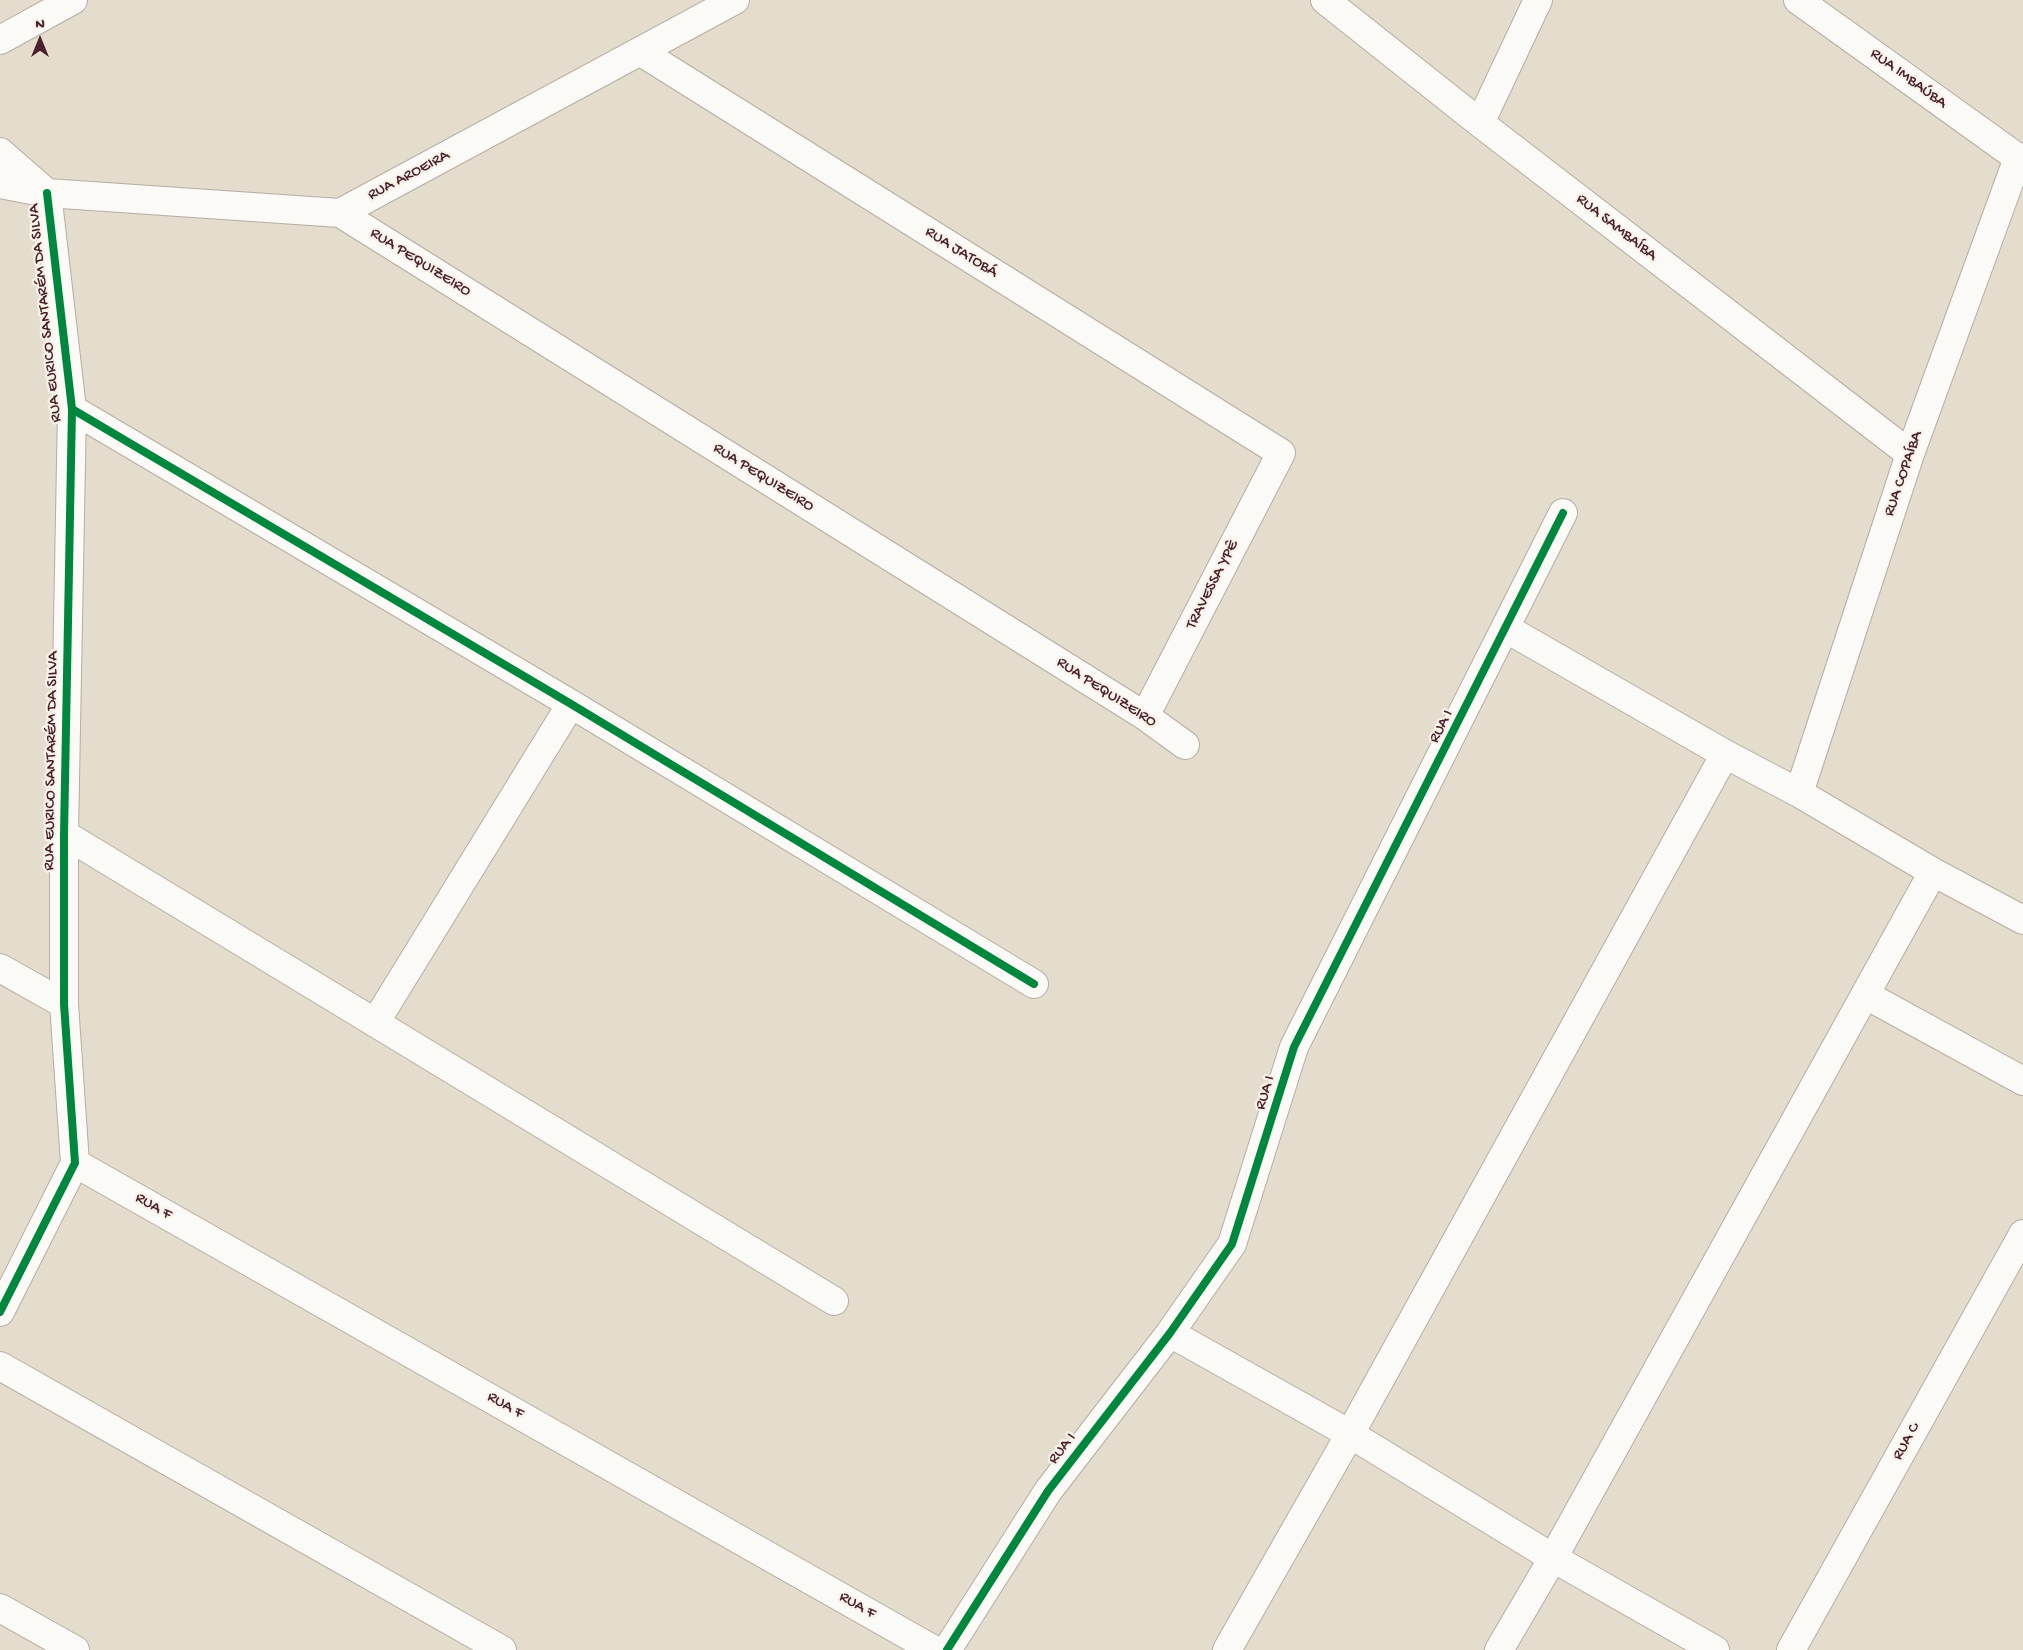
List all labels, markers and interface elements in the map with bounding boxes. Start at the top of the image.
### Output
north arrow [15,15,65,65]
text: N [35,16,45,33]
street label: RUA IMBAÚBA [1866,45,1950,113]
street label: RUA AROEIRA [365,146,453,206]
street label: RUA SAMBAÍBA [1572,190,1660,266]
street label: RUA EURICO SANTARÉM DA SILVA [25,203,67,423]
street label: RUA JATOBÁ [921,223,1001,283]
street label: RUA PEQUIZEIRO [366,224,474,302]
street label: RUA COPAÍBA [1880,429,1928,519]
street label: RUA PEQUIZEIRO [709,439,817,517]
street label: TRAVESSA YPÊ [1182,537,1244,633]
street label: RUA EURICO SANTARÉM DA SILVA [40,651,64,871]
street label: RUA PEQUIZEIRO [1052,653,1160,733]
street label: RUA I [1426,707,1458,747]
street label: RUA I [1252,1074,1280,1112]
street label: RUA F [131,1189,175,1225]
street label: RUA F [483,1388,527,1424]
street label: RUA C [1889,1420,1925,1464]
street label: RUA I [1045,1429,1081,1469]
street label: RUA F [835,1588,879,1624]

